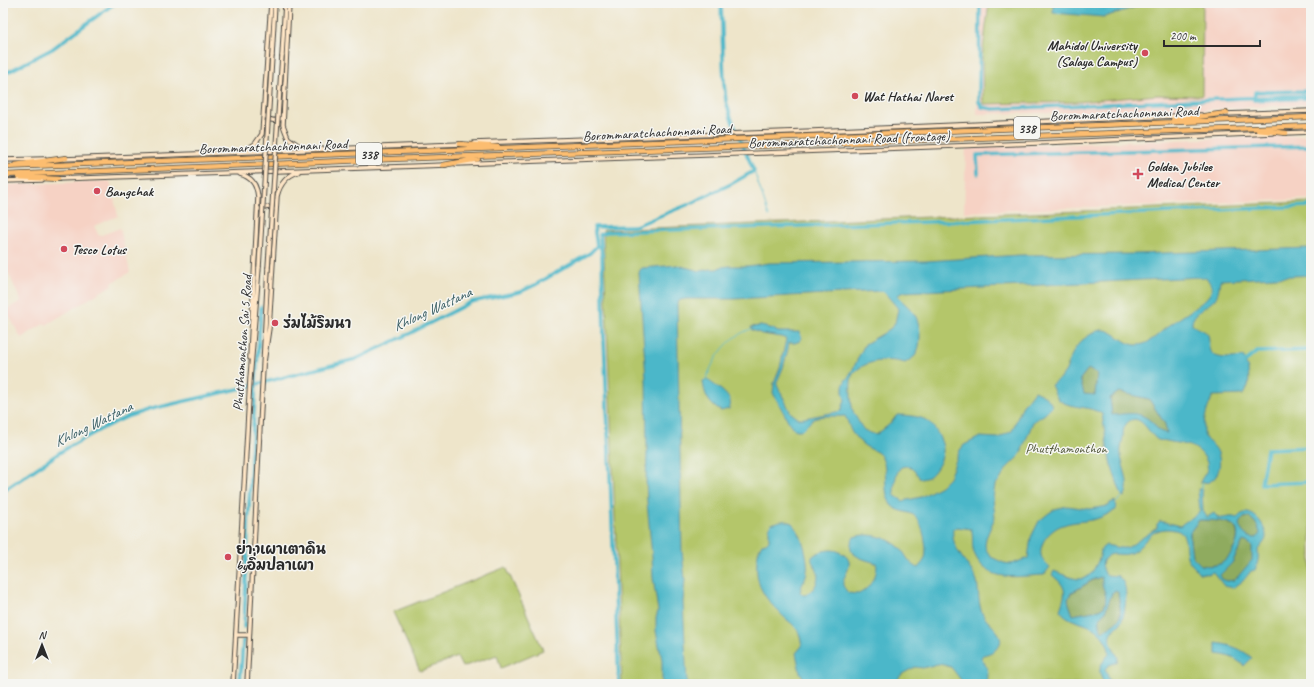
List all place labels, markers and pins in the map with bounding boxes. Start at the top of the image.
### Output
place label: Mahidol University (Salaya Campus) [1047,37,1139,70]
marker: Mahidol University (Salaya Campus) [1140,48,1150,58]
place label: Wat Hathai Naret [863,88,955,105]
marker: Wat Hathai Naret [850,91,860,101]
place label: Golden Jubilee Medical Center [1147,158,1221,191]
marker: Golden Jubilee Medical Center [1132,168,1144,180]
place label: Bangchak [105,183,155,200]
marker: Bangchak [92,186,102,196]
place label: Tesco Lotus [72,241,128,258]
marker: Tesco Lotus [59,244,69,254]
place label: ร่มไม้ริมนา [283,313,351,332]
marker: ร่มไม้ริมนา [270,318,280,328]
place label: ย่างเผาเตาดิน byอิ่มปลาเผา [236,539,326,574]
marker: ย่างเผาเตาดิน byอิ่มปลาเผา [223,552,233,562]

